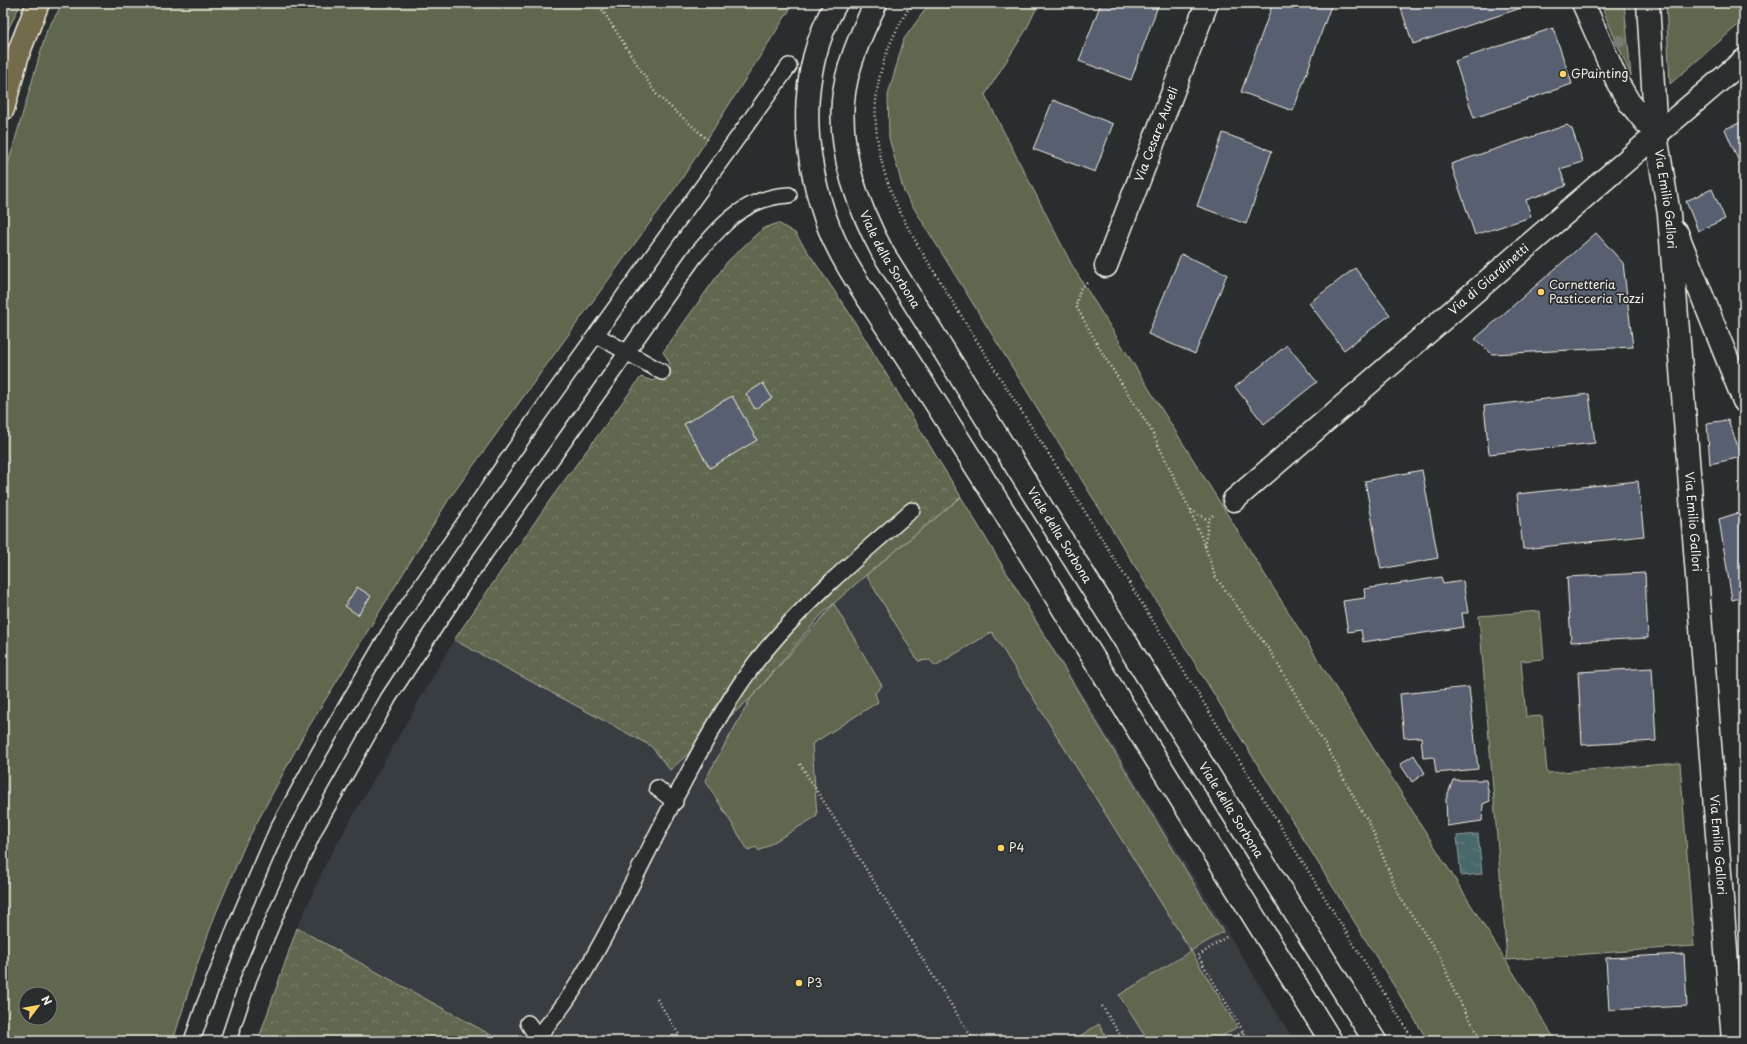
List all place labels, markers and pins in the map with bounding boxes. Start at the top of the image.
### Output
place label: GPainting [1571,64,1628,82]
marker: GPainting [1558,69,1568,79]
place label: Cornetteria Pasticceria Tozzi [1549,275,1644,307]
marker: Cornetteria Pasticceria Tozzi [1536,287,1546,297]
place label: P4 [1009,838,1024,856]
marker: P4 [996,843,1006,853]
place label: P3 [807,973,822,991]
marker: P3 [794,978,804,988]

